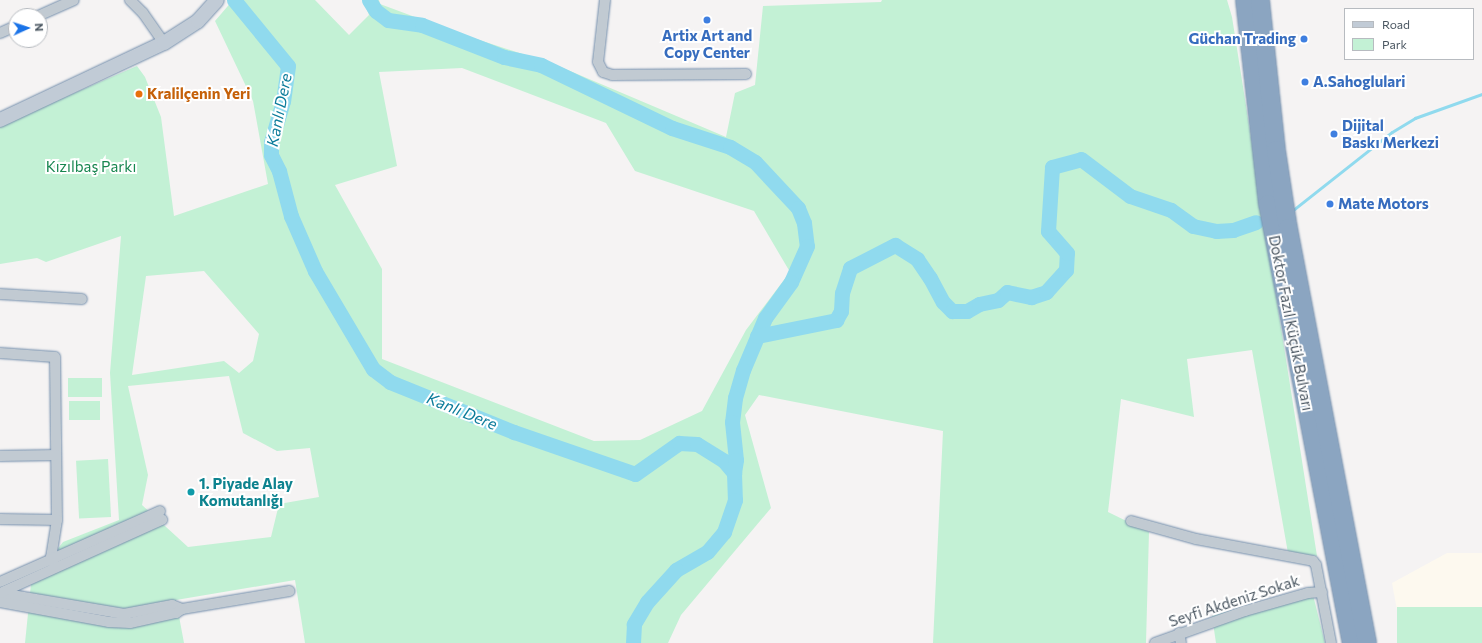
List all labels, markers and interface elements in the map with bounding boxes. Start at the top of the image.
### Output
north arrow [8,8,48,48]
legend [1344,8,1474,60]
marker: Artix Art and Copy Center [702,15,712,25]
text: Road [1382,17,1410,31]
text: N [33,23,46,32]
place label: Artix Art and Copy Center [662,26,752,61]
place label: Güchan Trading [1189,30,1296,48]
marker: Güchan Trading [1299,34,1309,44]
text: Park [1382,37,1407,51]
water label: Kanlı Dere [262,72,296,148]
place label: A.Sahoglulari [1313,73,1406,91]
marker: A.Sahoglulari [1300,77,1310,87]
place label: Kralilçenin Yeri [147,85,250,103]
marker: Kralilçenin Yeri [134,89,144,99]
place label: Dijital Baskı Merkezi [1342,116,1439,151]
marker: Dijital Baskı Merkezi [1329,129,1339,139]
park label: Kızılbaş Parkı [46,158,136,176]
place label: Mate Motors [1338,195,1429,213]
marker: Mate Motors [1325,199,1335,209]
street label: Doktor Fazıl Küçük Bulvarı [1265,234,1317,412]
water label: Kanlı Dere [424,388,500,434]
place label: 1. Piyade Alay Komutanlığı [199,474,293,509]
marker: 1. Piyade Alay Komutanlığı [186,487,196,497]
street label: Seyfi Akdeniz Sokak [1166,571,1302,631]

